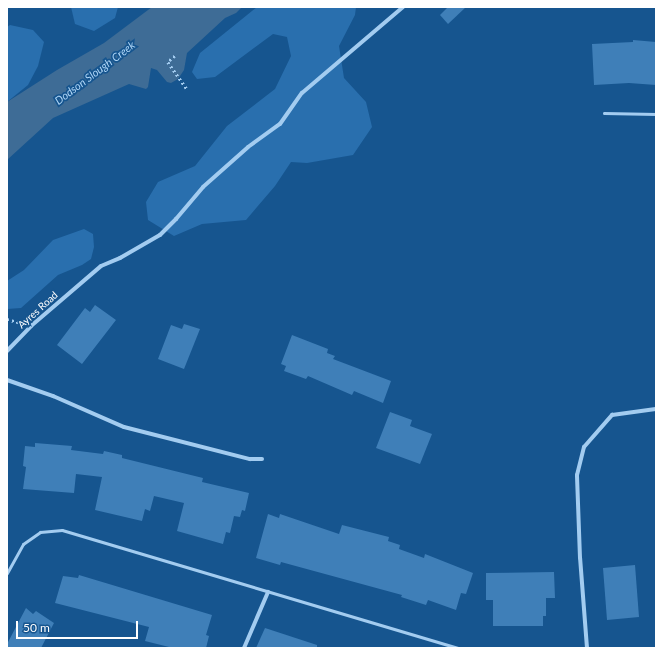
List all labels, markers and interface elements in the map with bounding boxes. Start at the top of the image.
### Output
water label: Dodson Slough Creek [52,39,138,107]
street label: Ayres Road [16,289,60,331]
scale bar [18,613,140,639]
text: 50 m [23,620,50,635]

